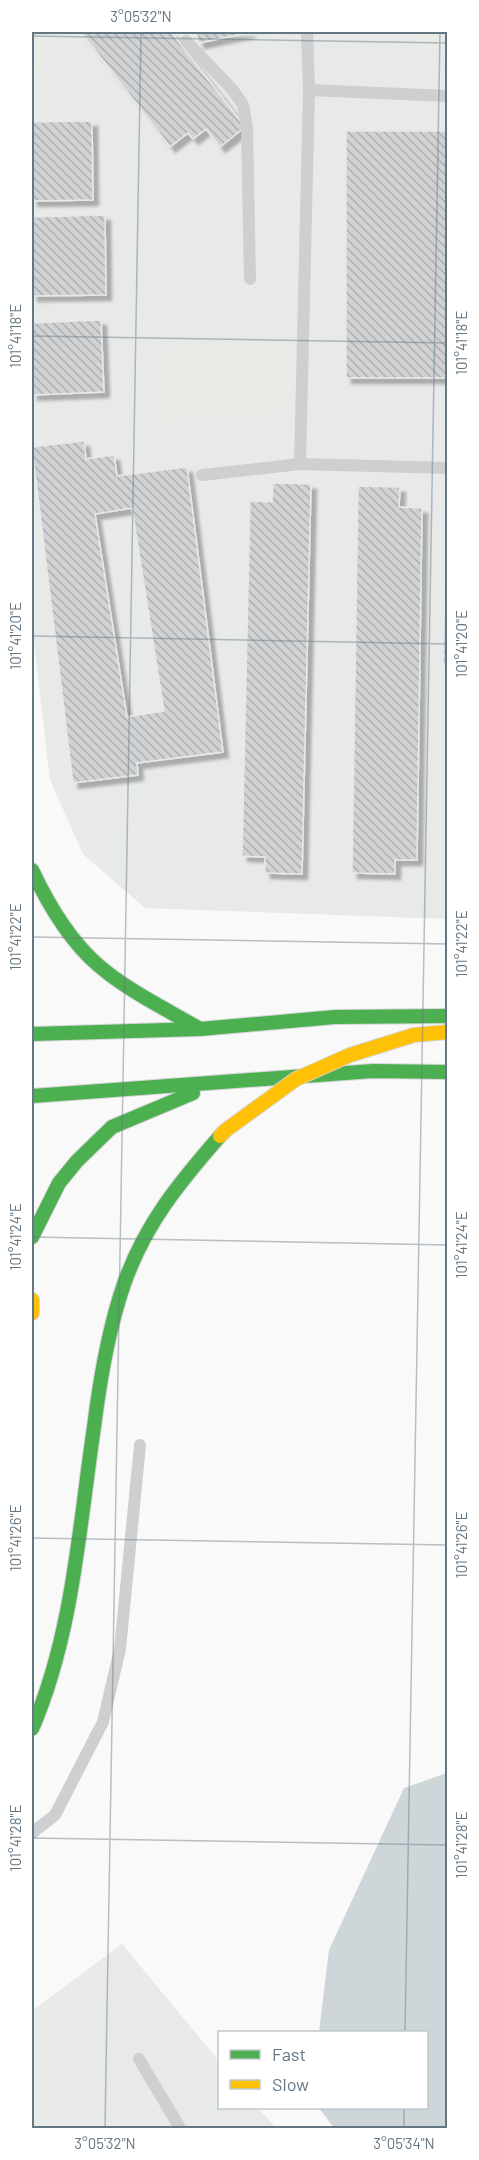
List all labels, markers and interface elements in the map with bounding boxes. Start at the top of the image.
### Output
text: 3°05'32"N [110,7,172,25]
text: 101°41'18"E [6,304,24,368]
text: 101°41'18"E [452,311,470,375]
text: 101°41'20"E [6,602,24,670]
text: 101°41'20"E [452,610,470,678]
text: 101°41'22"E [6,903,24,971]
text: 101°41'22"E [452,910,470,978]
text: 101°41'24"E [6,1203,24,1271]
text: 101°41'24"E [452,1211,470,1279]
text: 101°41'26"E [6,1504,24,1572]
text: 101°41'26"E [452,1511,470,1579]
text: 101°41'28"E [6,1804,24,1872]
text: 101°41'28"E [452,1811,470,1879]
legend [218,2031,428,2109]
text: Fast [272,2043,306,2065]
text: Slow [272,2073,309,2095]
text: 3°05'32"N [74,2134,136,2152]
text: 3°05'34"N [373,2134,435,2152]

